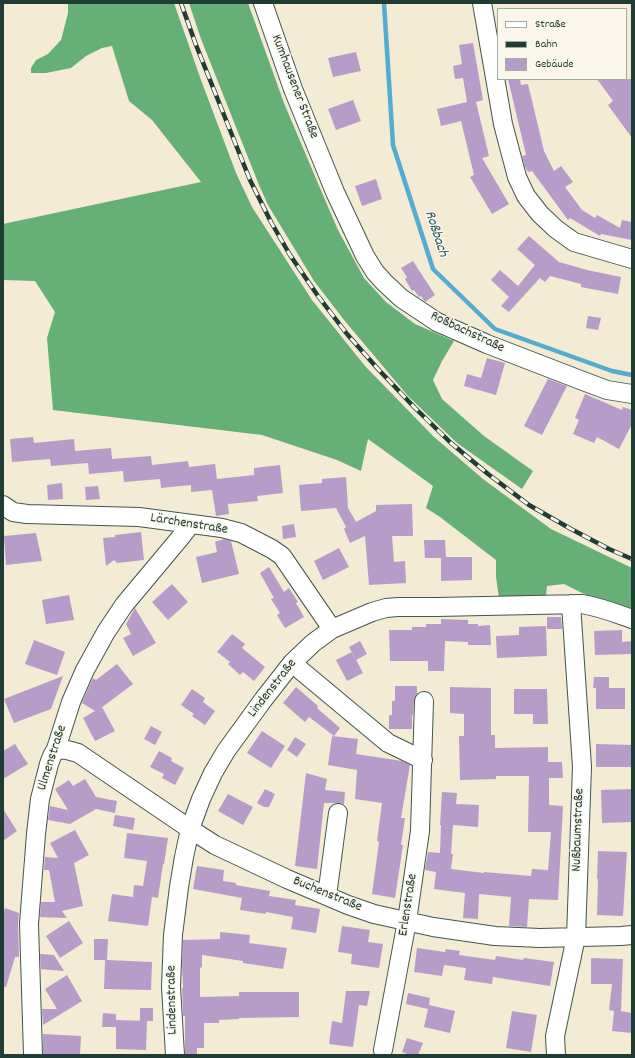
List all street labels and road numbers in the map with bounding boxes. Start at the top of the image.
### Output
street label: Kumhausener Straße [266,33,322,141]
street label: Roßbachstraße [427,308,507,358]
street label: Lärchenstraße [149,511,229,539]
street label: Lindenstraße [245,656,301,722]
street label: Ulmenstraße [35,723,71,793]
street label: Nußbaumstraße [569,788,589,872]
street label: Erlenstraße [396,873,422,937]
street label: Buchenstraße [290,874,364,916]
street label: Lindenstraße [164,965,182,1035]

